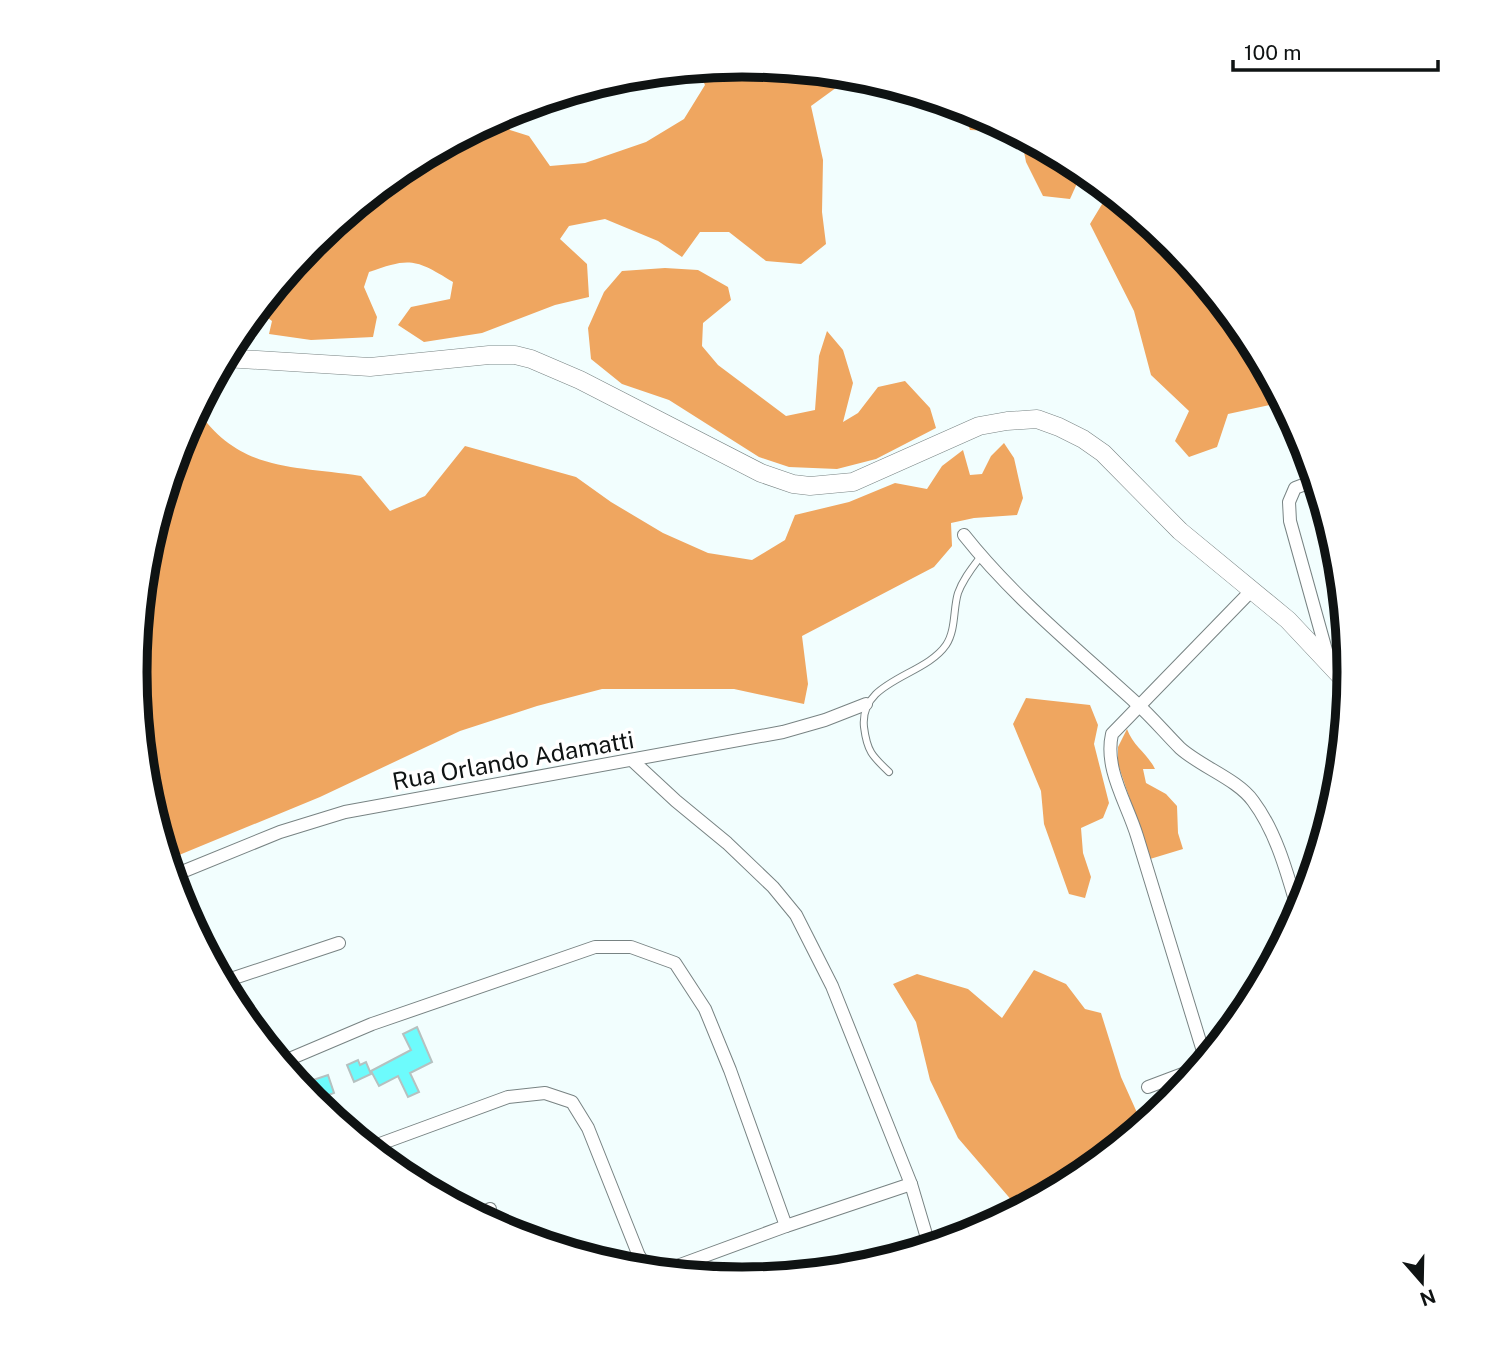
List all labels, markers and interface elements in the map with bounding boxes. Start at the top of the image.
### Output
scale bar [1233,28,1438,72]
text: 100 m [1244,40,1301,65]
street label: Rua Orlando Adamatti [390,725,636,795]
north arrow [1387,1247,1457,1317]
text: N [1417,1285,1439,1311]

